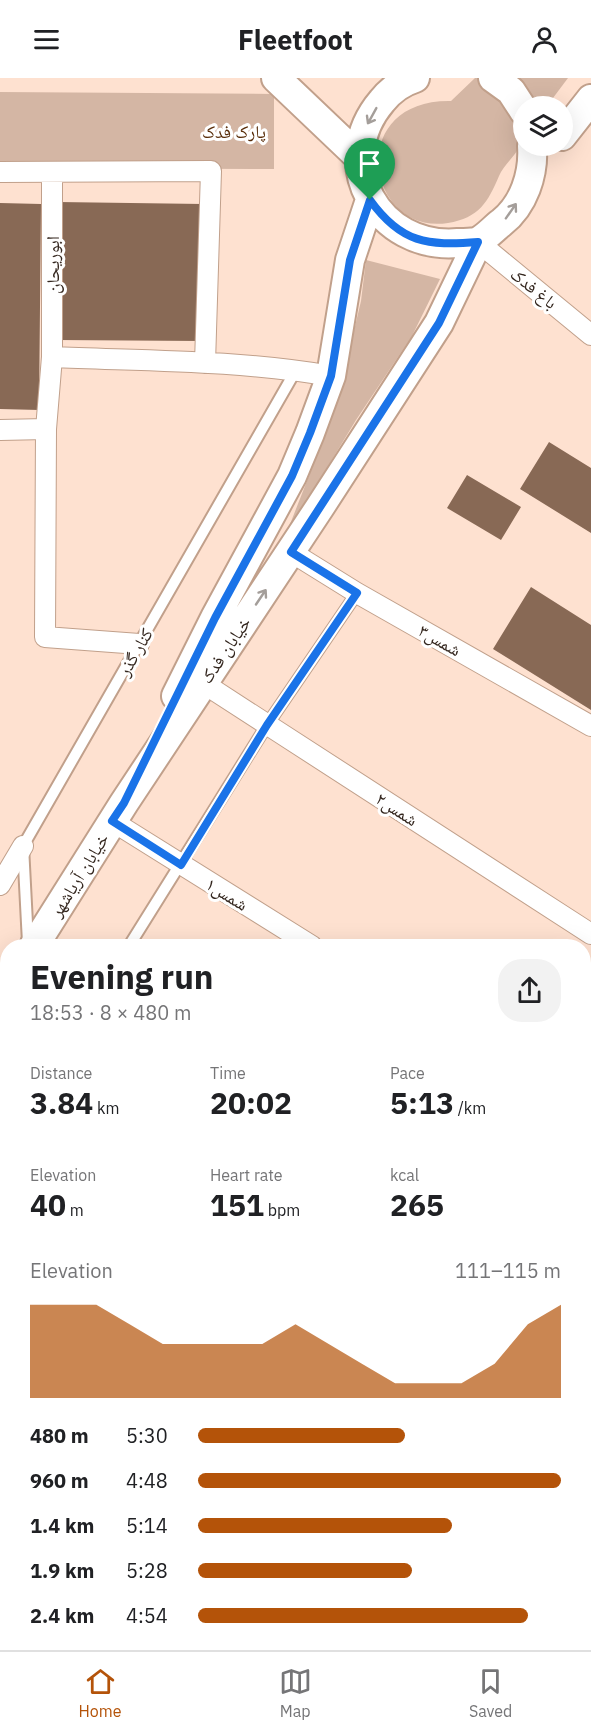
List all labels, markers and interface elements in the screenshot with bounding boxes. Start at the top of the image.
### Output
text: Fleetfoot [238,22,353,57]
icon: menu [30,23,63,56]
icon: person [528,23,561,56]
map controls [513,96,573,156]
button: layers [513,96,573,156]
one-way arrow [366,107,378,124]
park label: پارک فدک [202,120,266,143]
pin [344,138,395,200]
icon: arrive [353,147,386,180]
one-way arrow [505,203,517,219]
street label: ابوریحان [41,236,64,294]
street label: باغ فدک [506,262,562,314]
one-way arrow [255,589,267,606]
street label: خیابان فدک [194,612,256,688]
street label: شمس۳ [414,619,466,661]
street label: کنار گذر [112,624,158,681]
street label: شمس۲ [372,787,422,831]
street label: خیابان آریاشهر [44,829,114,922]
street label: شمس۱ [202,872,252,916]
text: Evening run [30,955,214,998]
button: share [498,959,561,1022]
text: 18:53 · 8 × 480 m [30,999,191,1026]
text: Distance [30,1063,92,1083]
text: Time [210,1063,246,1083]
text: Pace [390,1063,425,1083]
text: 3.84 [30,1083,93,1122]
text: 20:02 [210,1083,292,1122]
text: 5:13 [390,1083,454,1122]
text: km [93,1098,120,1118]
text: /km [454,1098,486,1118]
text: Elevation [30,1165,96,1185]
text: Heart rate [210,1165,283,1185]
text: kcal [390,1165,419,1185]
text: 40 [30,1185,66,1224]
text: 151 [210,1185,264,1224]
text: 265 [390,1185,444,1224]
text: m [66,1200,84,1220]
text: bpm [264,1200,300,1220]
text: Elevation [30,1257,113,1284]
text: 111–115 m [455,1257,561,1284]
text: 480 m [30,1422,89,1449]
text: 5:30 [126,1422,168,1449]
text: 960 m [30,1467,89,1494]
text: 4:48 [126,1467,168,1494]
text: 1.4 km [30,1512,94,1539]
text: 5:14 [126,1512,168,1539]
text: 1.9 km [30,1557,94,1584]
text: 5:28 [126,1557,168,1584]
text: 2.4 km [30,1602,94,1629]
text: 4:54 [126,1602,168,1629]
tab: Home [79,1665,122,1721]
tab: Map [279,1665,312,1721]
tab: Saved [469,1665,512,1721]

